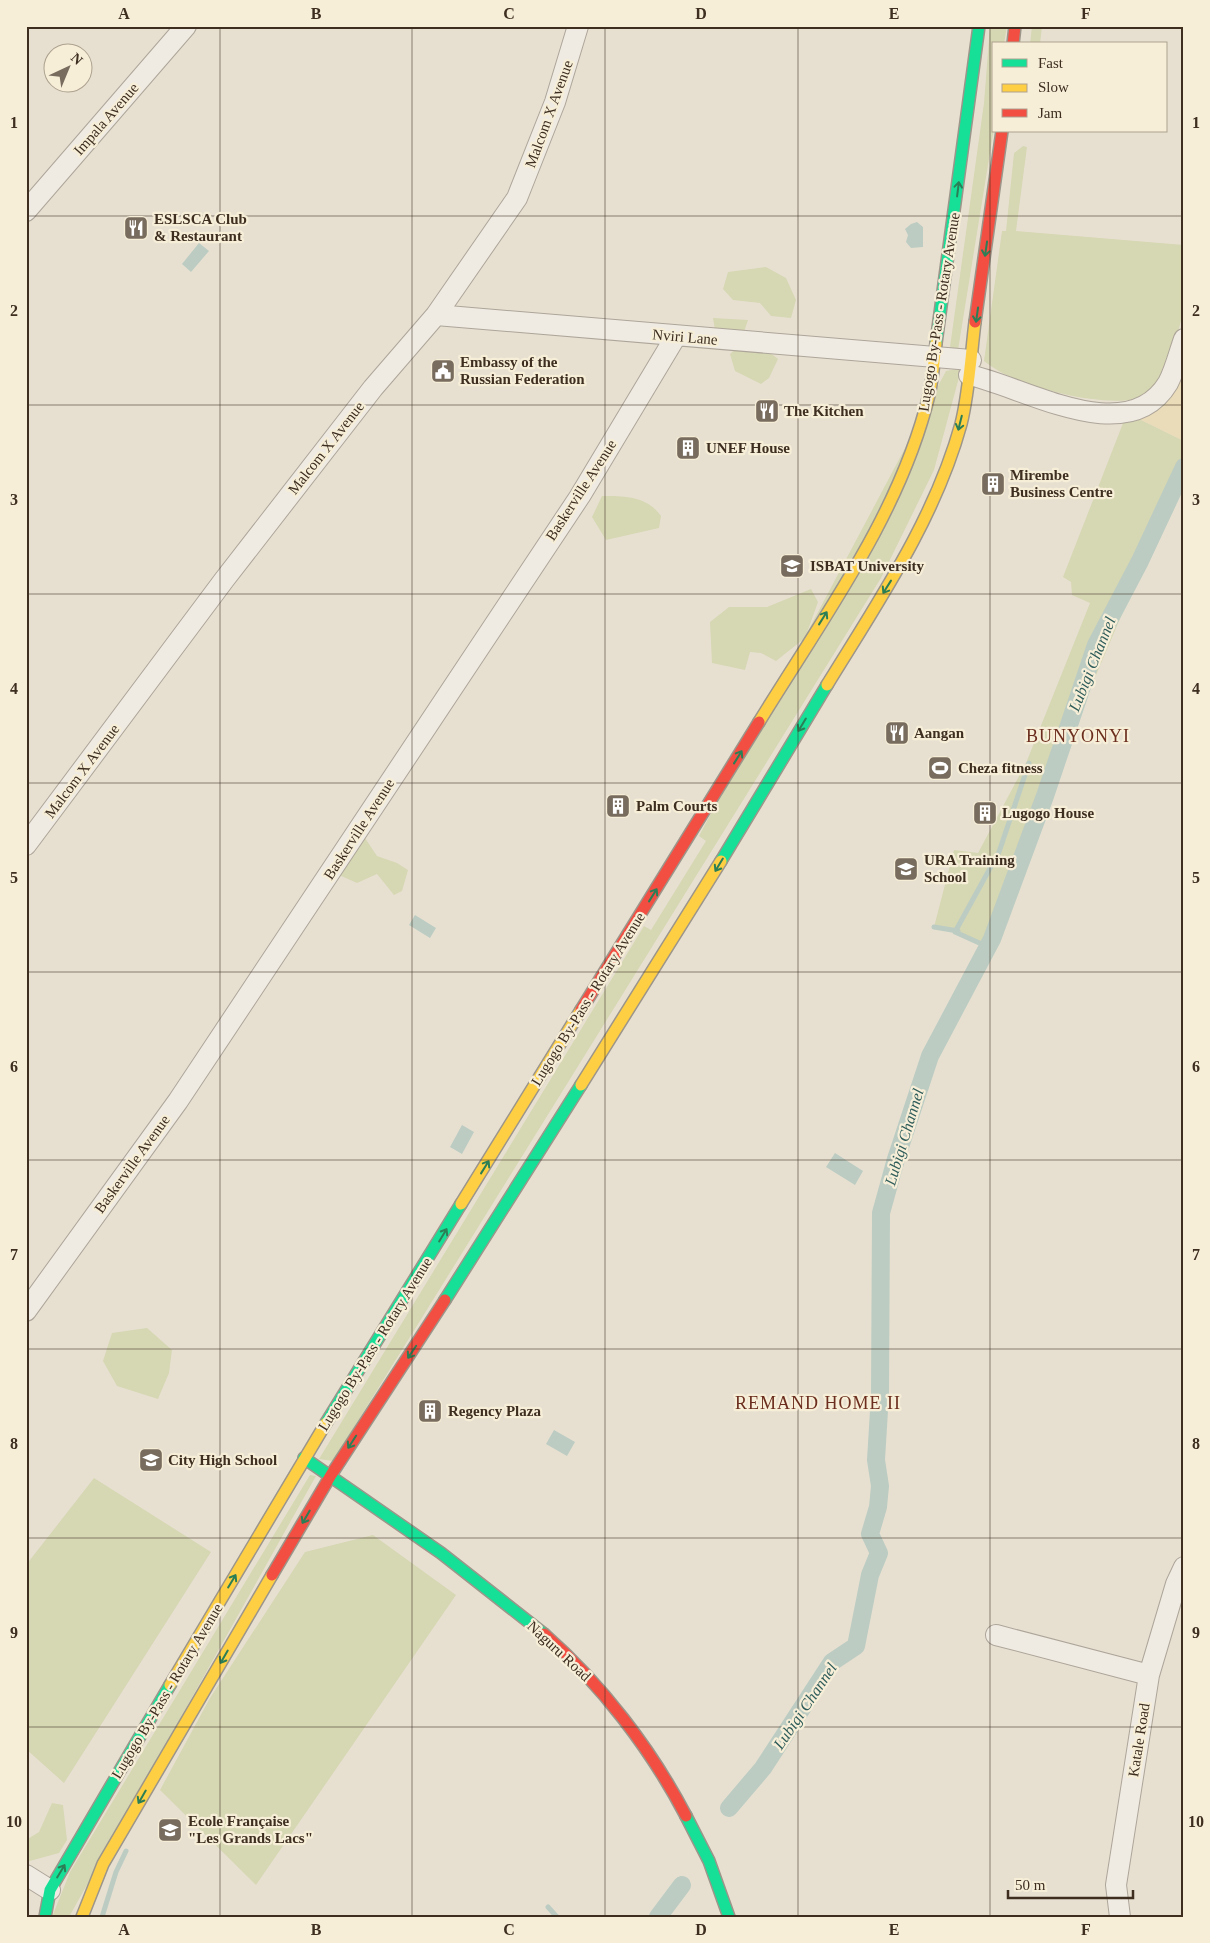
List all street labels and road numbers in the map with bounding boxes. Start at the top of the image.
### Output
street label: Malcom X Avenue [522,58,576,170]
street label: Impala Avenue [70,79,142,158]
street label: Lugogo By-Pass - Rotary Avenue [915,211,963,413]
street label: Nviri Lane [652,326,719,348]
street label: Malcom X Avenue [285,398,367,497]
street label: Baskerville Avenue [542,436,620,543]
street label: Malcom X Avenue [42,721,123,821]
street label: Baskerville Avenue [320,775,398,882]
street label: Lugogo By-Pass - Rotary Avenue [528,909,648,1089]
street label: Baskerville Avenue [91,1112,173,1216]
street label: Lugogo By-Pass - Rotary Avenue [315,1254,435,1434]
street label: Lugogo By-Pass - Rotary Avenue [108,1600,226,1781]
street label: Naguru Road [524,1618,594,1685]
street label: Katale Road [1125,1701,1153,1778]

